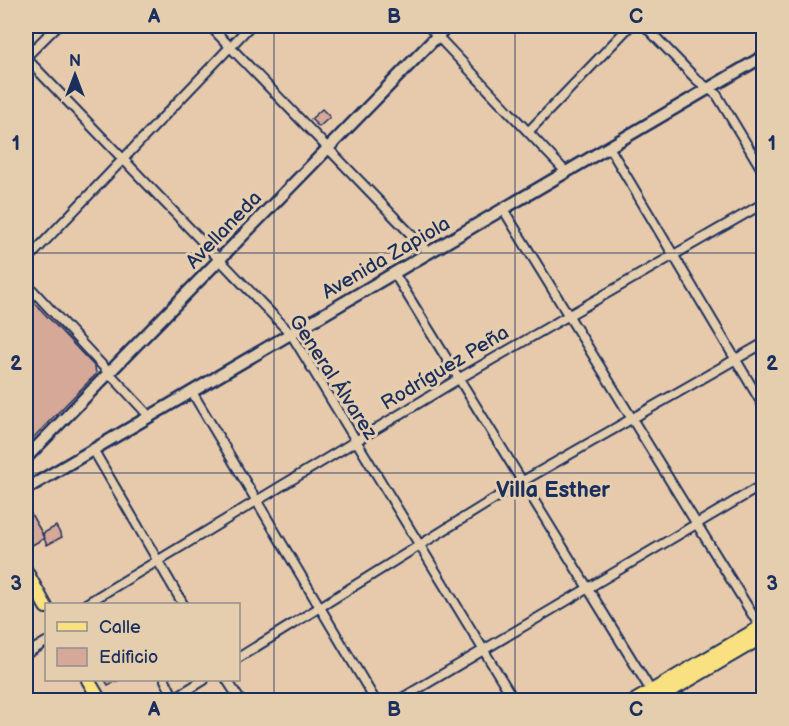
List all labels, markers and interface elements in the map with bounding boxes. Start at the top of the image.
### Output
text: A [147,5,161,29]
text: B [387,5,401,29]
text: C [629,5,643,29]
north arrow [45,45,105,105]
text: N [69,52,81,71]
text: 1 [12,132,20,156]
text: 1 [768,132,776,156]
street label: Avellaneda [181,186,267,274]
street label: Avenida Zapiola [318,212,454,304]
street label: General Álvarez [284,310,383,444]
street label: Rodríguez Peña [377,320,513,416]
text: 2 [10,352,22,376]
text: 2 [766,352,778,376]
district label: Villa Esther [496,477,610,504]
text: 3 [10,572,22,596]
text: 3 [766,572,778,596]
legend [45,603,240,681]
text: Calle [99,617,141,638]
text: Edificio [99,647,158,668]
text: A [147,698,161,722]
text: B [387,698,401,722]
text: C [629,698,643,722]

